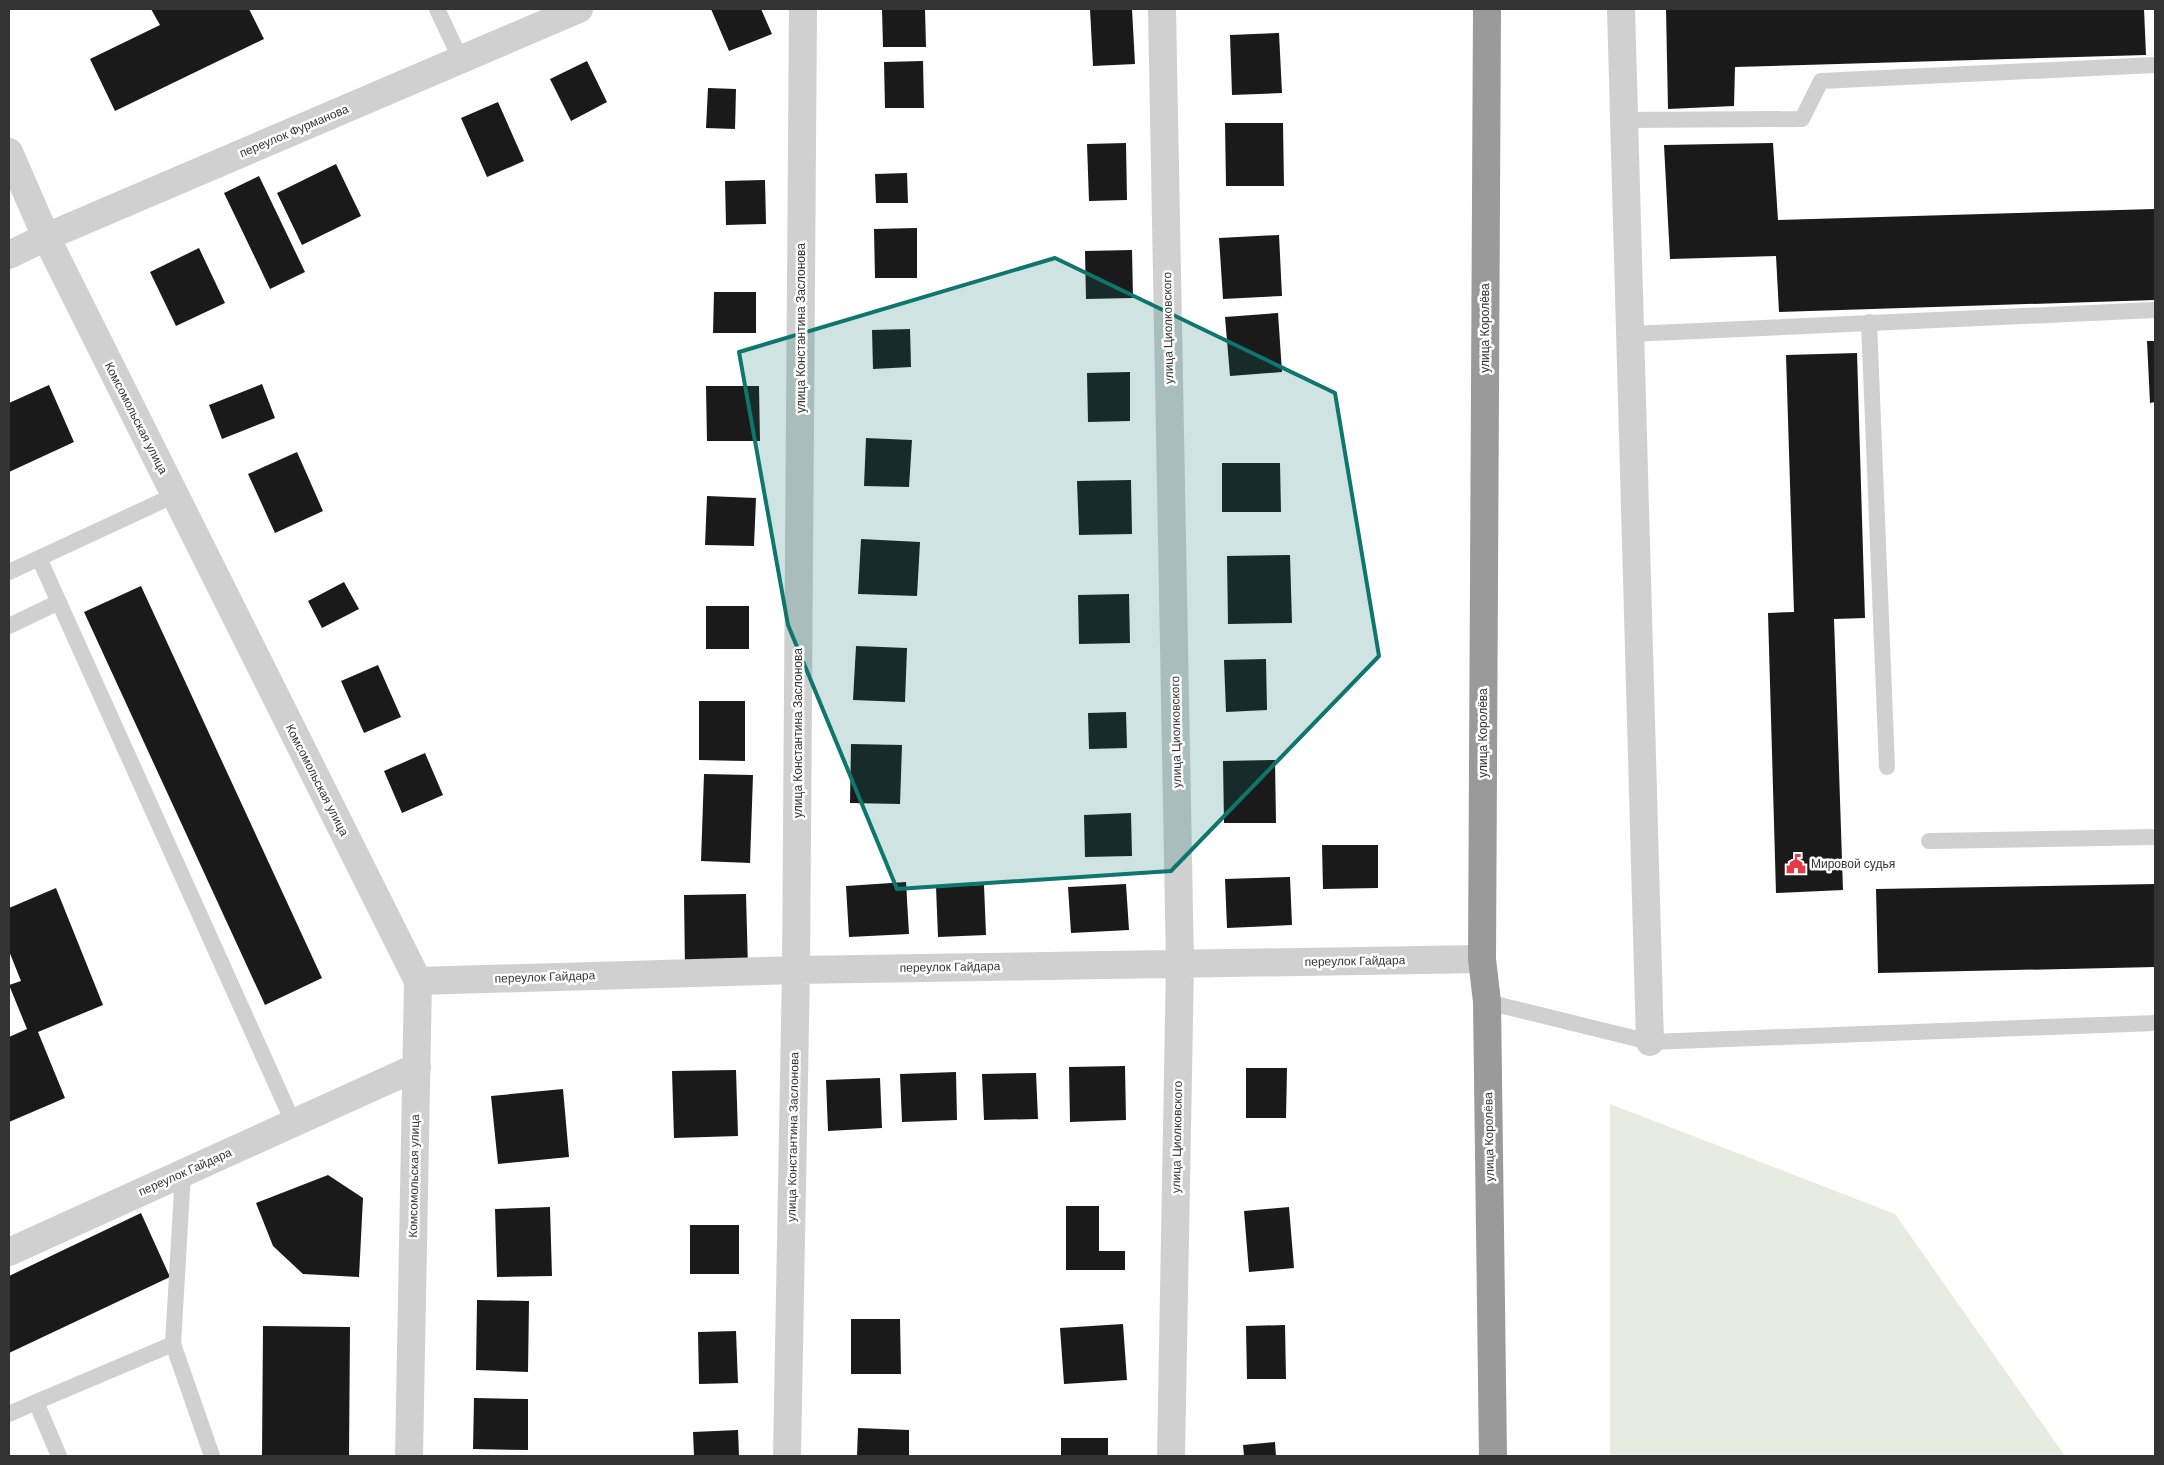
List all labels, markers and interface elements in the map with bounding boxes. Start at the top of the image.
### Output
street label: переулок Фурманова [237,101,351,161]
street label: улица Константина Заслонова [793,243,809,413]
street label: улица Циолковского [1159,271,1177,384]
street label: улица Королёва [1477,283,1493,373]
street label: Комсомольская улица [101,359,171,477]
street label: улица Константина Заслонова [790,648,806,818]
street label: улица Циолковского [1167,675,1185,788]
street label: улица Королёва [1475,688,1491,778]
street label: Комсомольская улица [282,721,352,839]
public building icon: Мировой судья [1785,853,1807,875]
place label: Мировой судья [1811,856,1895,872]
street label: переулок Гайдара [1305,952,1406,970]
street label: переулок Гайдара [900,958,1001,976]
street label: переулок Гайдара [494,967,596,987]
street label: улица Константина Заслонова [784,1052,802,1222]
street label: улица Циолковского [1168,1080,1186,1193]
street label: улица Королёва [1480,1092,1498,1182]
street label: Комсомольская улица [405,1114,423,1238]
street label: переулок Гайдара [136,1144,234,1200]

